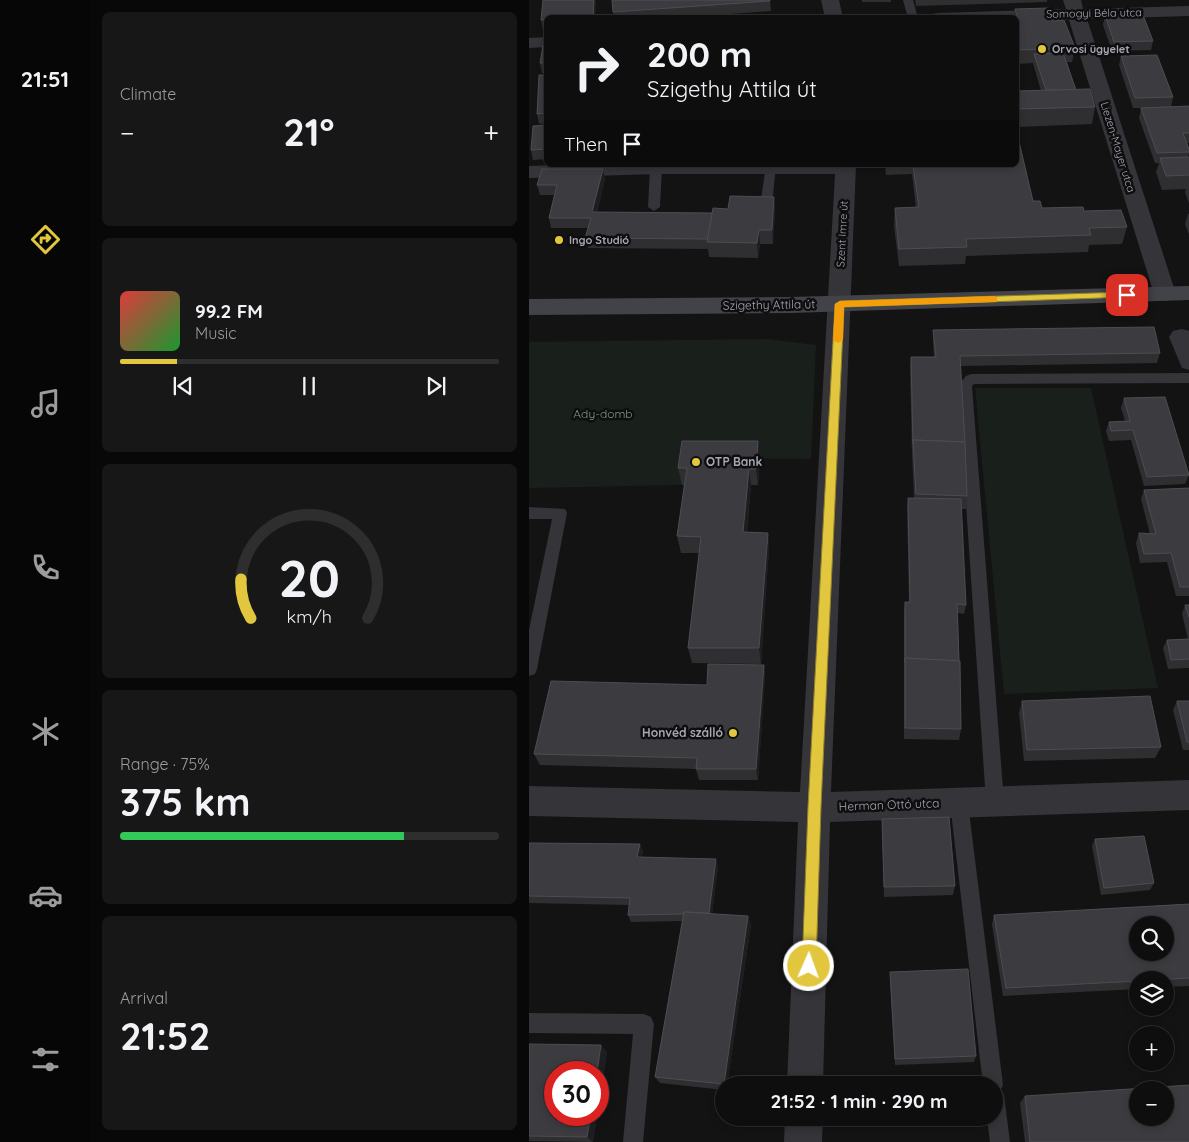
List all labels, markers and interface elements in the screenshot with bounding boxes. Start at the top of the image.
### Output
street label: Somogyi Béla utca [1046,5,1142,21]
text: 200 m [647,32,752,76]
icon: right [564,35,629,100]
place label: Orvosi ügyelet [1052,42,1130,56]
marker: Orvosi ügyelet [1036,43,1048,55]
text: 21:51 [21,65,69,93]
text: Szigethy Attila út [647,75,817,103]
text: Climate [120,84,176,104]
street label: Liezen-Mayer utca [1098,100,1138,194]
text: 21° [283,108,335,156]
text: − [120,115,135,150]
text: + [483,115,499,150]
icon: arrive [618,130,646,158]
text: Then [564,132,608,156]
street label: Szent Imre út [833,200,851,268]
icon: directions [28,222,63,257]
place label: Ingo Studió [569,233,629,247]
marker: Ingo Studió [553,234,565,246]
pin [1106,274,1148,316]
icon: arrive [1113,281,1141,309]
street label: Szigethy Attila út [723,296,815,313]
text: 99.2 FM [195,299,263,323]
text: Music [195,323,237,343]
icon: previous [169,372,197,400]
icon: pause [295,372,323,400]
icon: next [422,372,450,400]
icon: music [28,386,63,421]
park label: Ady-domb [573,406,633,421]
place label: OTP Bank [706,454,763,469]
marker: OTP Bank [690,456,702,468]
text: 20 [279,545,340,610]
icon: phone [28,550,63,585]
text: km/h [287,605,332,627]
icon: climate [28,714,63,749]
place label: Honvéd szálló [642,725,724,740]
marker: Honvéd szálló [727,727,739,739]
text: Range · 75% [120,754,210,774]
text: 375 km [120,778,250,826]
street label: Herman Ottó utca [838,795,940,814]
icon: car [28,878,63,913]
map controls [1129,916,1174,1126]
button: search [1129,916,1174,961]
position arrow [782,939,834,991]
button: layers [1129,971,1174,1016]
text: Arrival [120,988,168,1008]
text: 21:52 [120,1012,210,1060]
button: + [1129,1026,1174,1071]
icon: filters [28,1042,63,1077]
speed limit sign: 30 [544,1061,609,1126]
button: − [1129,1081,1174,1126]
text: 21:52 · 1 min · 290 m [770,1089,948,1113]

